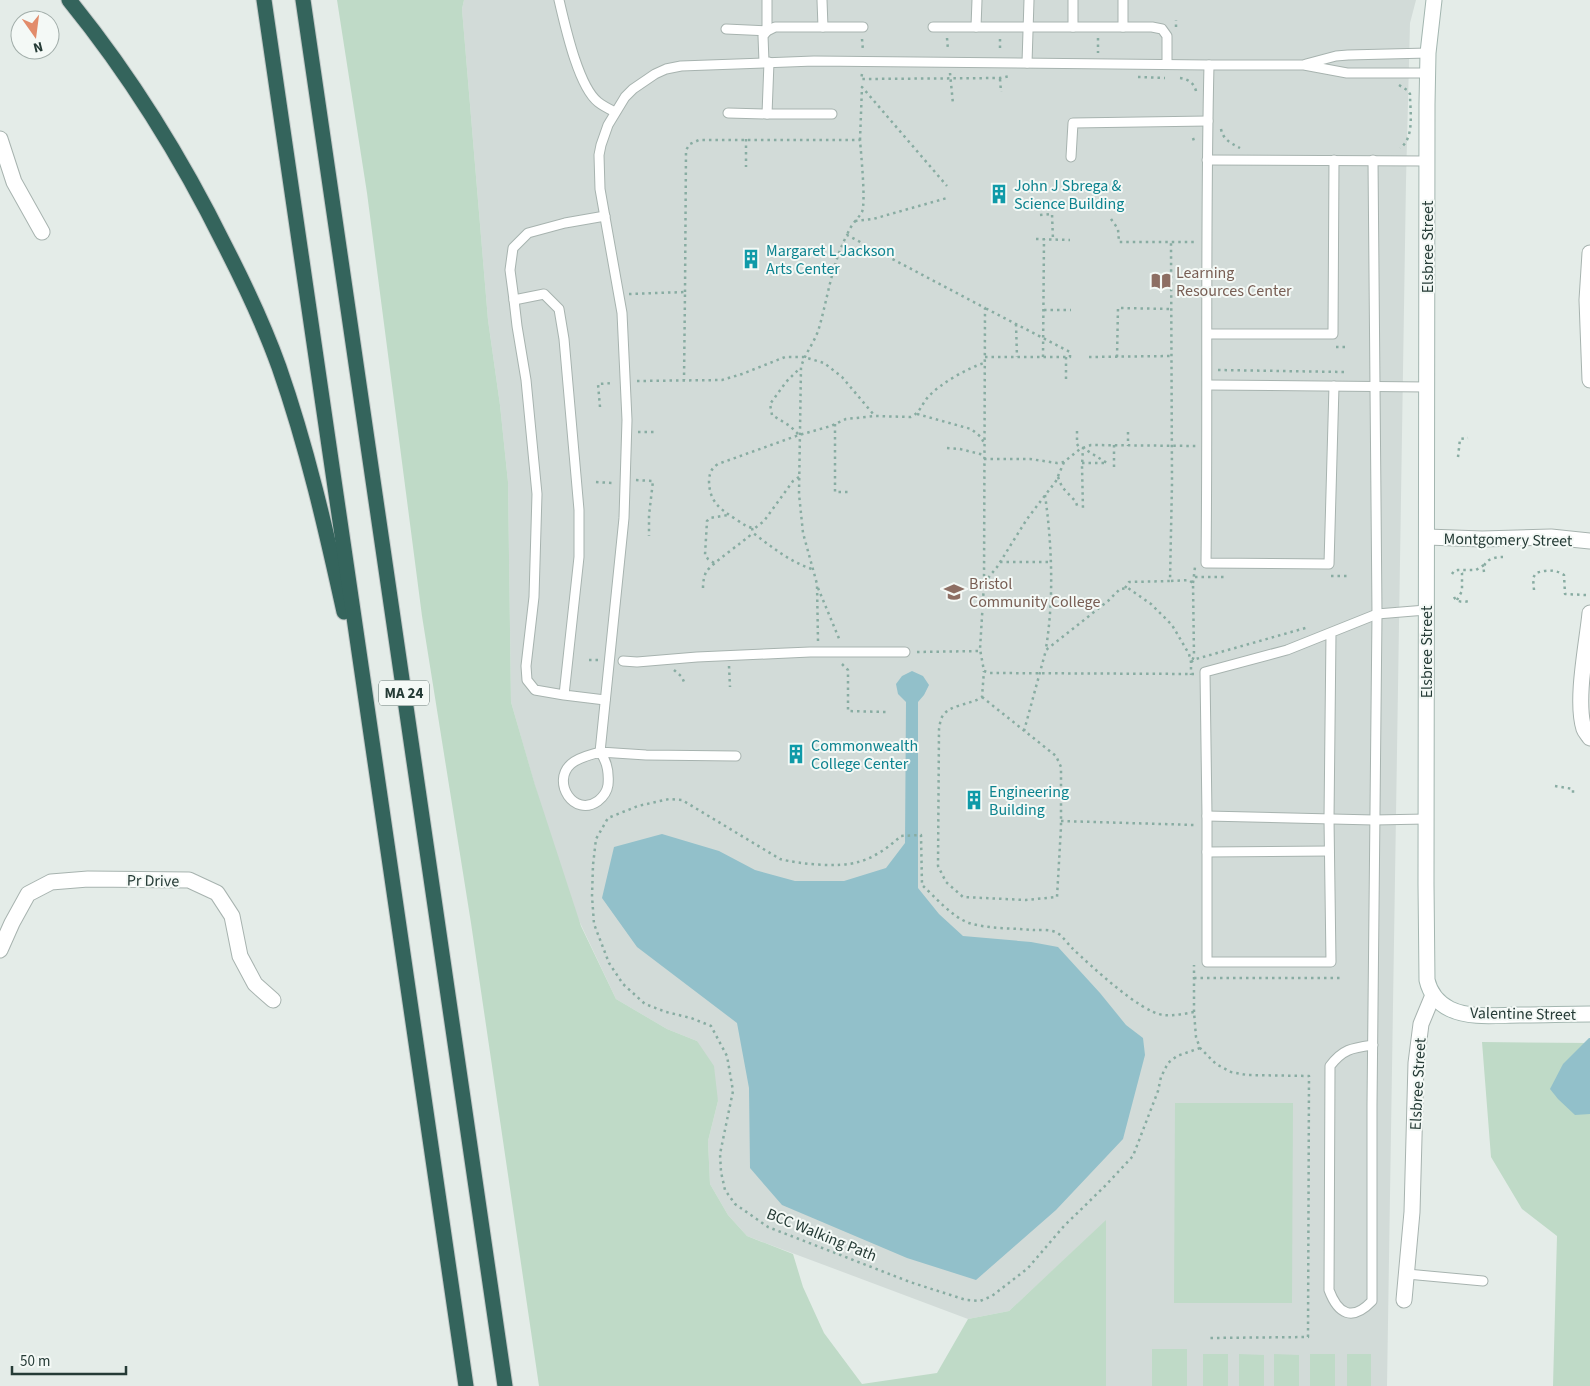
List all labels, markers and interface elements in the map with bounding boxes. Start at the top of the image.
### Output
north arrow [10,10,60,60]
text: N [31,36,45,57]
place label: John J Sbrega & Science Building [1014,175,1124,215]
building icon: John J Sbrega & Science Building [988,183,1010,205]
street label: Elsbree Street [1417,200,1439,293]
place label: Margaret L Jackson Arts Center [766,240,895,280]
building icon: Margaret L Jackson Arts Center [740,248,762,270]
place label: Learning Resources Center [1176,262,1292,302]
library icon: Learning Resources Center [1150,270,1172,292]
street label: Montgomery Street [1443,528,1573,552]
place label: Bristol Community College [969,573,1100,613]
school or university icon: Bristol Community College [943,581,965,603]
street label: Elsbree Street [1416,605,1438,698]
road number: MA 24 [379,680,429,706]
place label: Commonwealth College Center [811,735,918,775]
building icon: Commonwealth College Center [785,743,807,765]
place label: Engineering Building [989,781,1069,821]
building icon: Engineering Building [963,789,985,811]
street label: Pr Drive [127,870,179,892]
street label: Valentine Street [1470,1002,1577,1026]
street label: Elsbree Street [1405,1037,1431,1131]
street label: BCC Walking Path [763,1203,880,1267]
scale bar [12,1344,126,1376]
text: 50 m [20,1351,50,1372]

